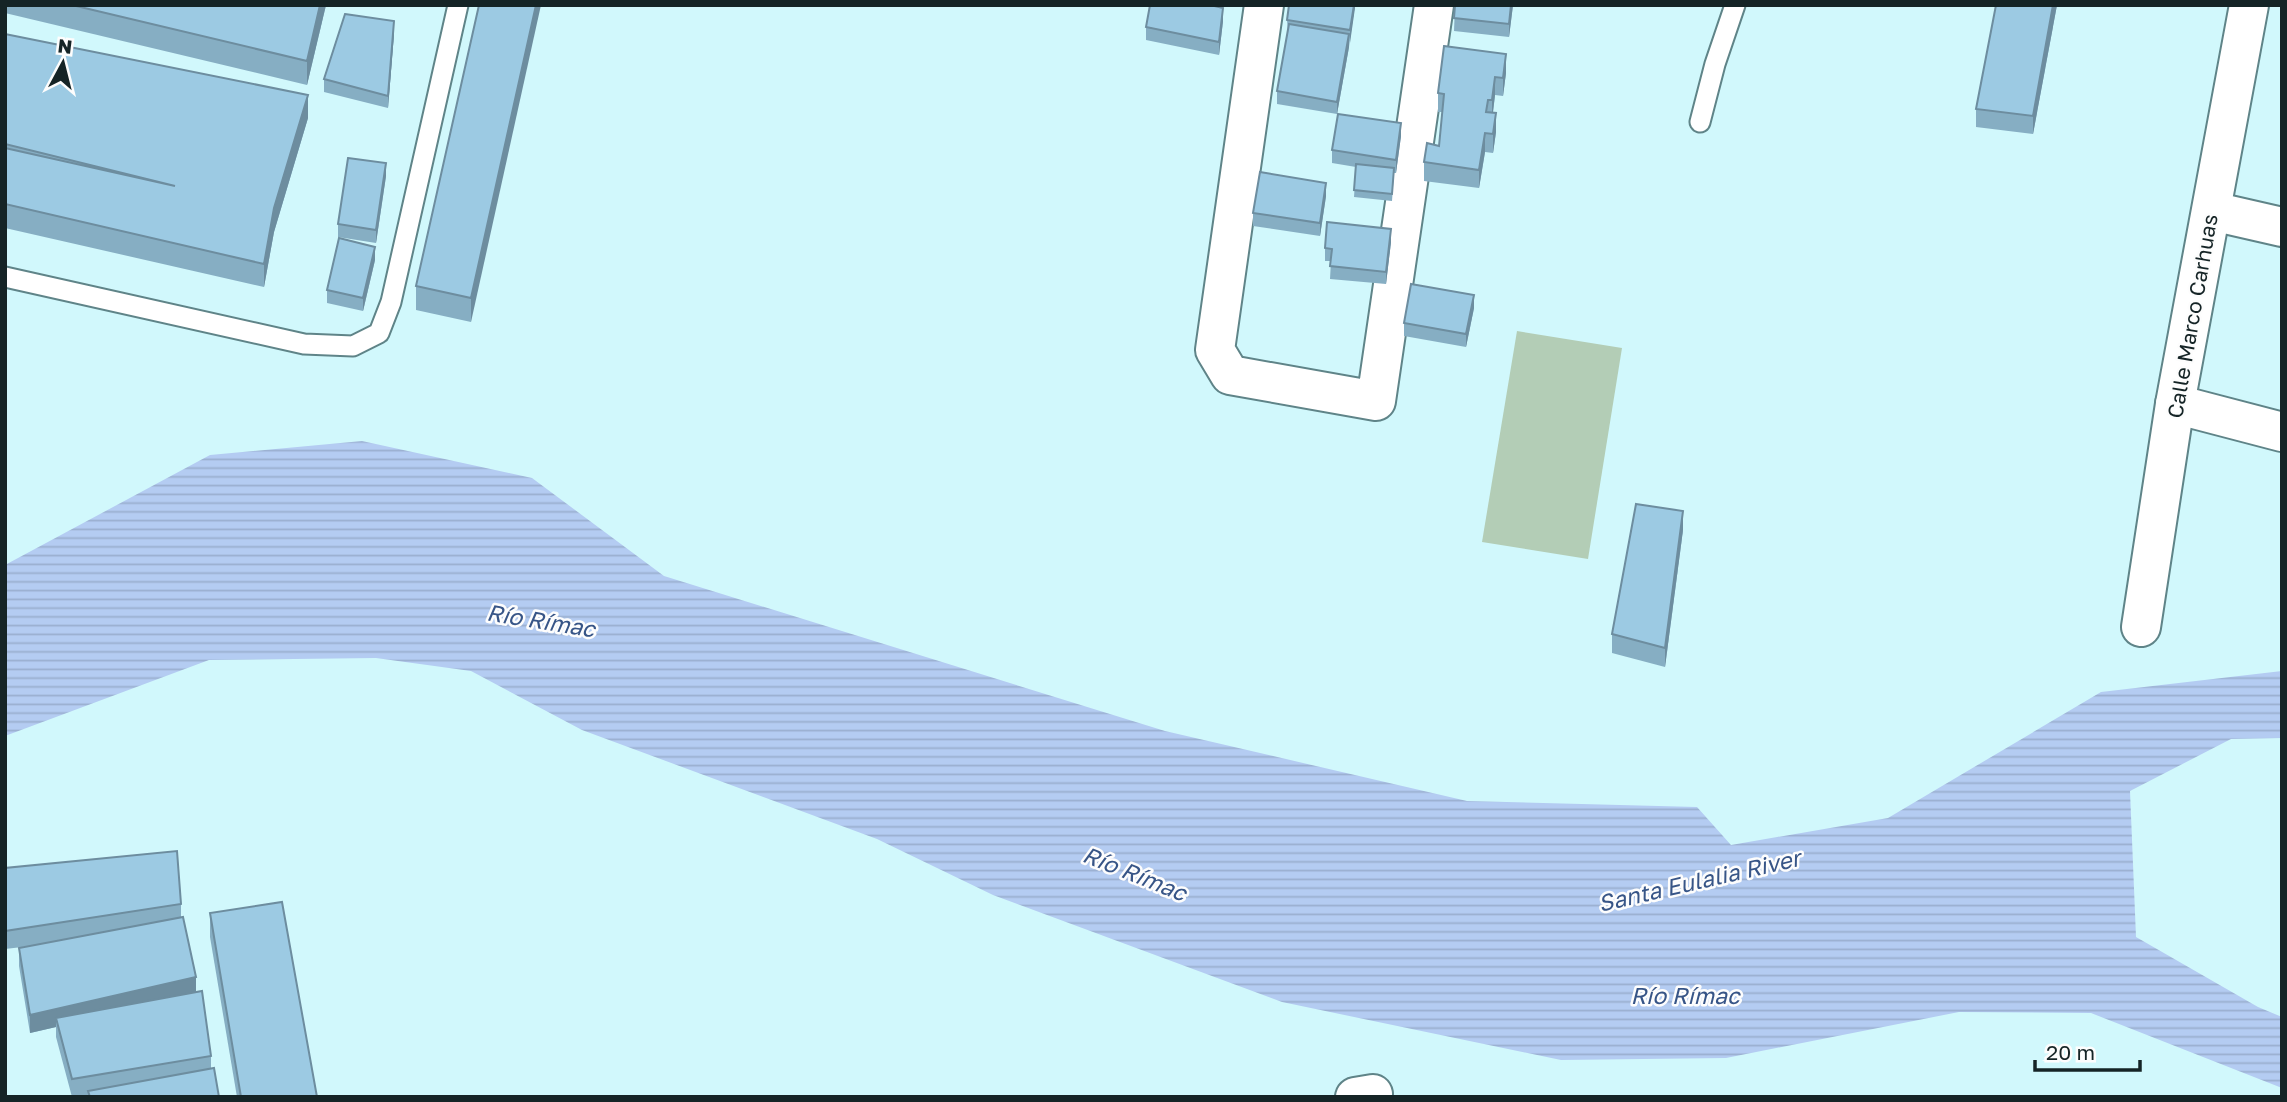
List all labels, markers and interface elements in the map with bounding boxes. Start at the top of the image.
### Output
north arrow [28,28,98,98]
text: N [57,33,74,58]
street label: Calle Marco Carhuas [2161,212,2223,420]
water label: Río Rímac [485,598,598,643]
water label: Río Rímac [1079,840,1192,907]
water label: Santa Eulalia River [1595,842,1806,917]
water label: Río Rímac [1630,981,1741,1009]
scale bar [2035,1028,2140,1072]
text: 20 m [2046,1039,2095,1065]

